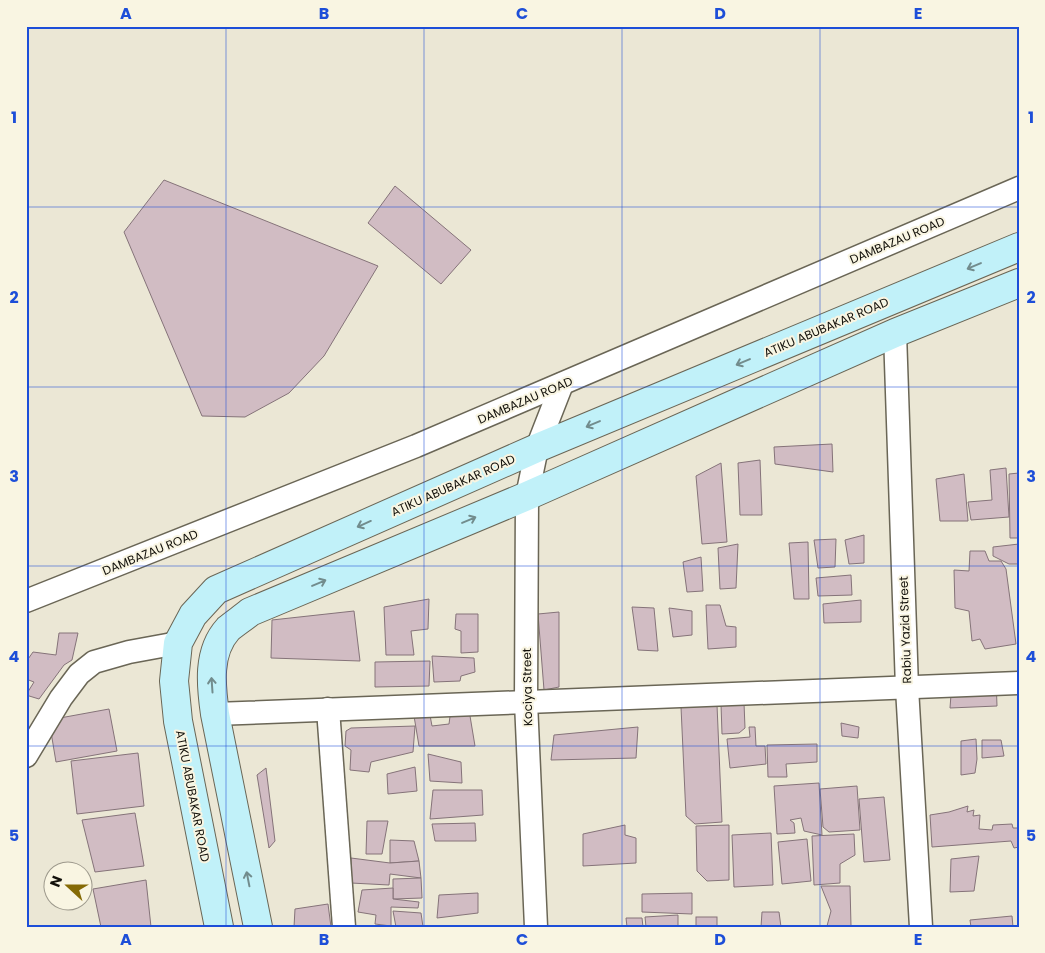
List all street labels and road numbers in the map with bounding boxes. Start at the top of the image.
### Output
street label: DAMBAZAU ROAD [847,212,947,268]
street label: ATIKU ABUBAKAR ROAD [761,293,891,361]
street label: DAMBAZAU ROAD [475,372,575,428]
street label: ATIKU ABUBAKAR ROAD [388,450,518,520]
street label: DAMBAZAU ROAD [100,525,200,579]
street label: Rabiu Yazid Street [895,576,915,684]
street label: Kociya Street [518,648,536,726]
street label: ATIKU ABUBAKAR ROAD [172,729,214,863]

